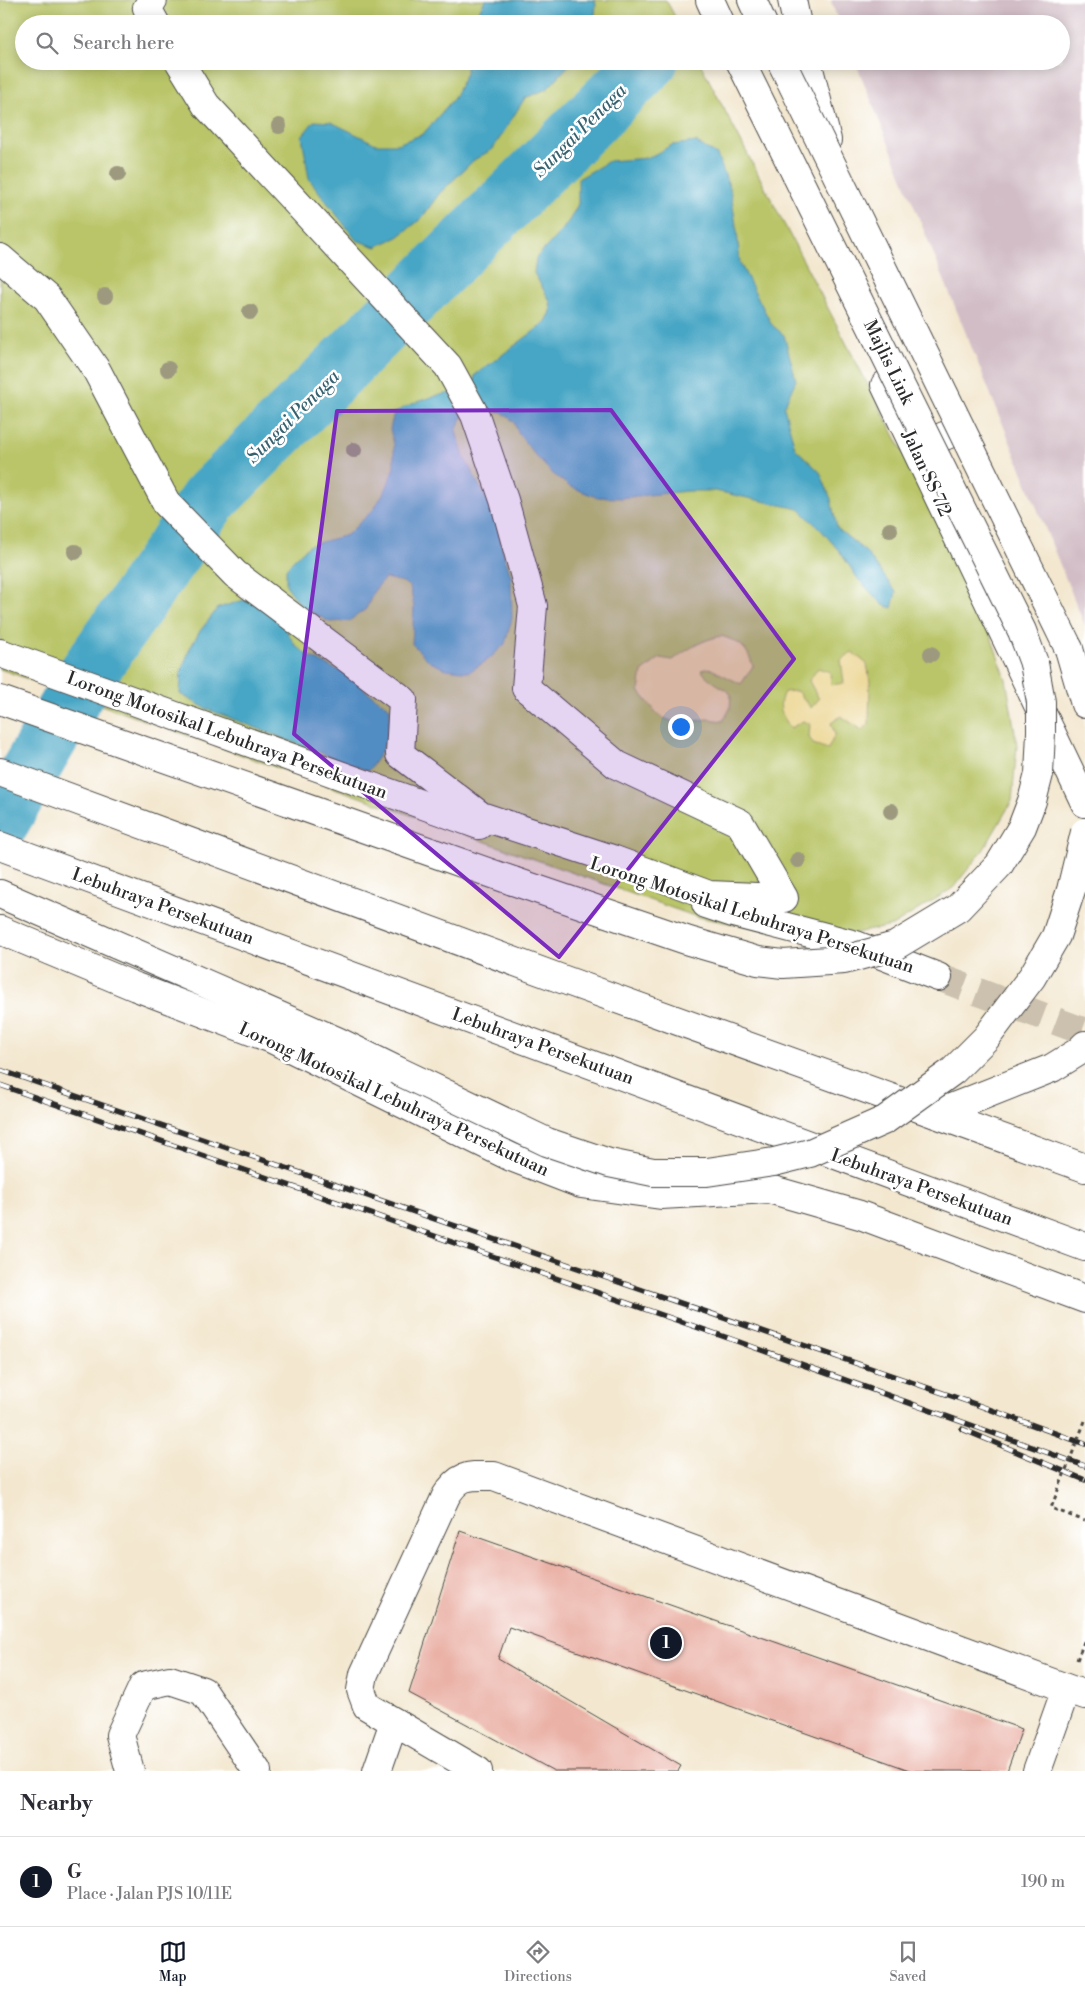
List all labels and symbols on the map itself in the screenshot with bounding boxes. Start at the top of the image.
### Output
water label: Sungai Penaga [528,79,632,183]
street label: Majlis Link [858,316,920,410]
water label: Sungai Penaga [241,365,345,469]
street label: Jalan SS 7/2 [896,425,957,520]
street label: Lorong Motosikal Lebuhraya Persekutuan [63,667,391,804]
your location [668,714,694,740]
street label: Lorong Motosikal Lebuhraya Persekutuan [587,852,917,979]
street label: Lebuhraya Persekutuan [69,863,257,950]
street label: Lebuhraya Persekutuan [449,1003,637,1090]
street label: Lorong Motosikal Lebuhraya Persekutuan [235,1017,553,1182]
street label: Lebuhraya Persekutuan [828,1144,1016,1231]
pin: 1 [650,1624,682,1662]

